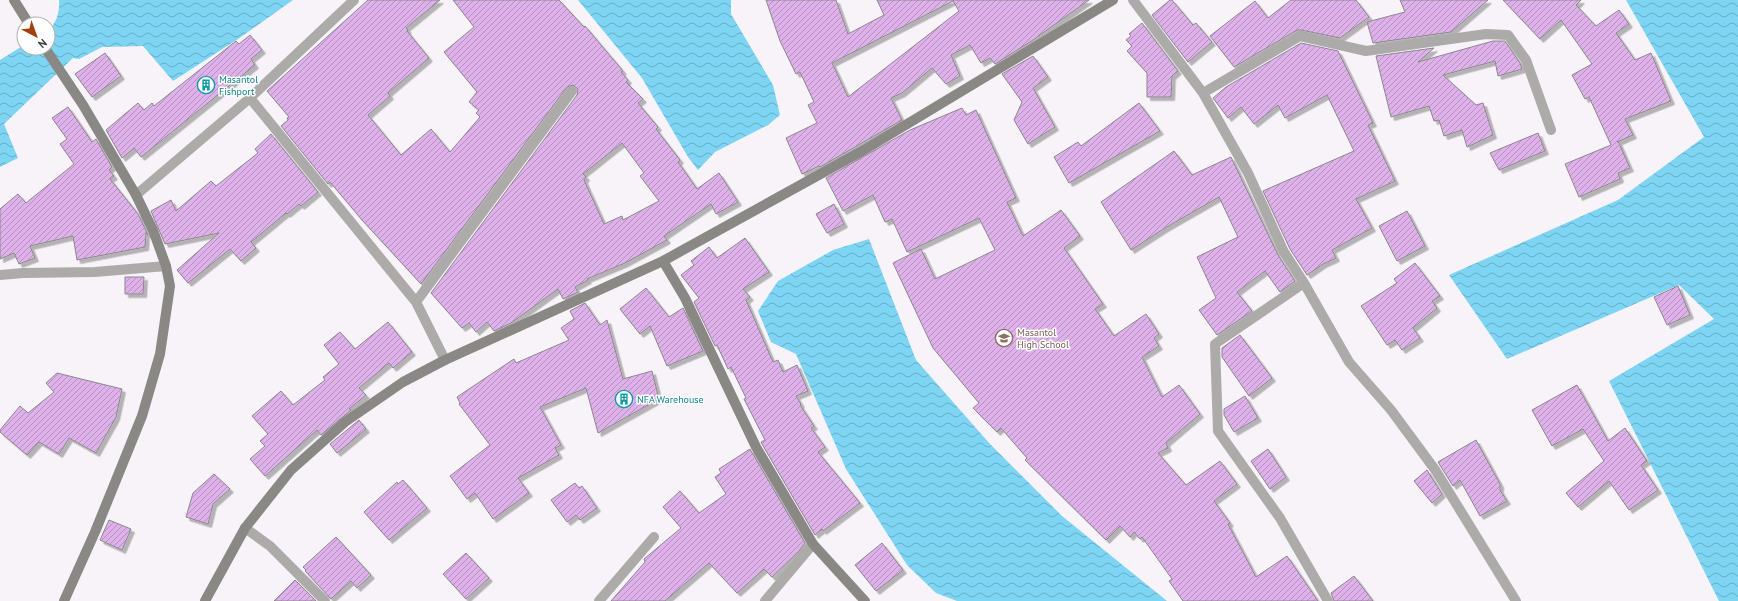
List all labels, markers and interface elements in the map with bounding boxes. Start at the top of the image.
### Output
north arrow [16,16,56,56]
text: N [35,36,50,51]
place label: Masantol Fishport [219,73,258,98]
building icon: Masantol Fishport [196,75,216,95]
place label: Masantol High School [1017,326,1069,351]
school or university icon: Masantol High School [994,328,1014,348]
building icon: NFA Warehouse [614,389,634,409]
place label: NFA Warehouse [637,393,704,406]

